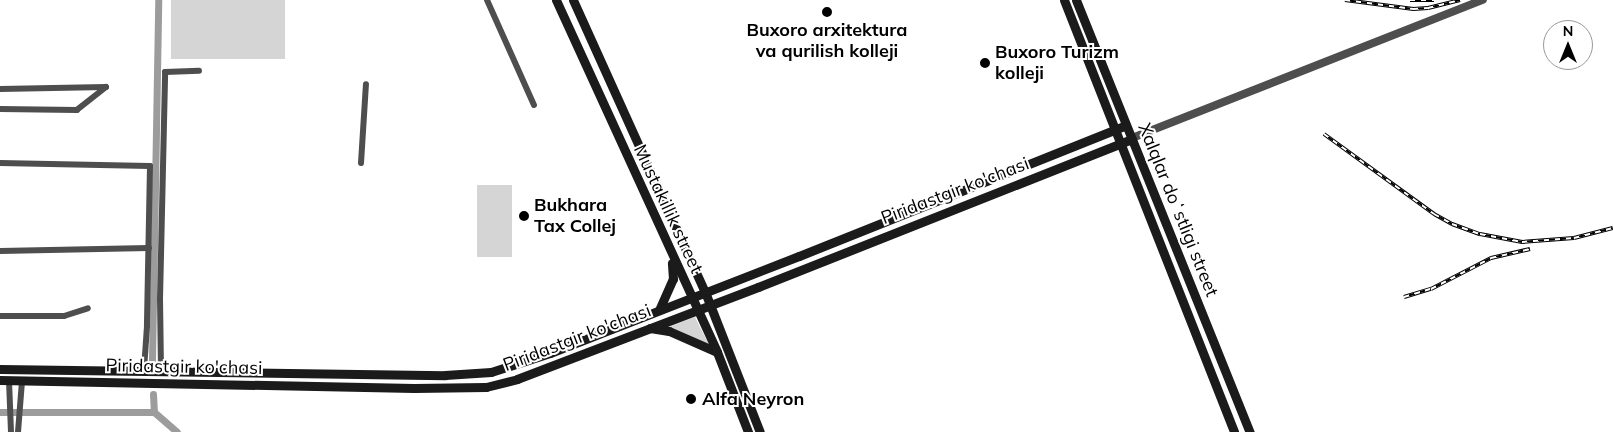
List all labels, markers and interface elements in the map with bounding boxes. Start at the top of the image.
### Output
marker: Buxoro arxitektura va qurilish kolleji [821,6,833,18]
place label: Buxoro arxitektura va qurilish kolleji [747,20,907,62]
north arrow [1543,20,1593,70]
text: N [1563,22,1573,40]
place label: Buxoro Turizm kolleji [995,42,1119,84]
marker: Buxoro Turizm kolleji [979,57,991,69]
street label: Xalqlar doʻstligi street [1133,120,1223,300]
street label: Mustakillik street [629,141,707,277]
street label: Piridastgir ko'chasi [878,153,1032,229]
place label: Bukhara Tax Collej [534,195,616,238]
marker: Bukhara Tax Collej [518,210,530,222]
street label: Piridastgir ko'chasi [500,300,654,376]
street label: Piridastgir ko'chasi [106,355,262,379]
place label: Alfa Neyron [702,388,804,410]
marker: Alfa Neyron [684,392,698,406]

